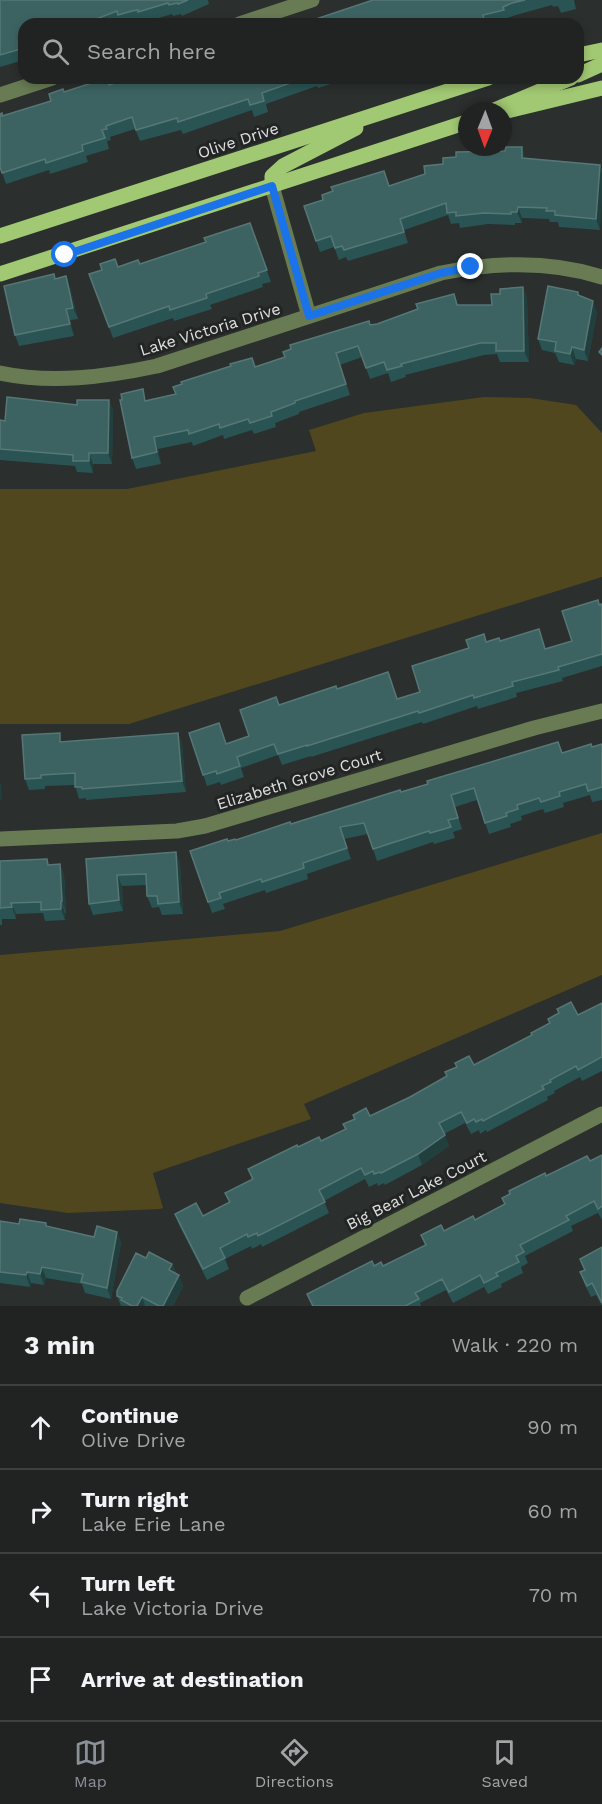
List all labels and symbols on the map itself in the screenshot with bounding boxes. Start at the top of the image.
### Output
north arrow [458,102,512,156]
street label: Olive Drive [195,118,281,162]
route start [51,241,77,267]
route end [457,253,483,279]
street label: Lake Victoria Drive [137,299,283,360]
street label: Elizabeth Grove Court [214,745,384,814]
street label: Big Bear Lake Court [343,1147,490,1234]

